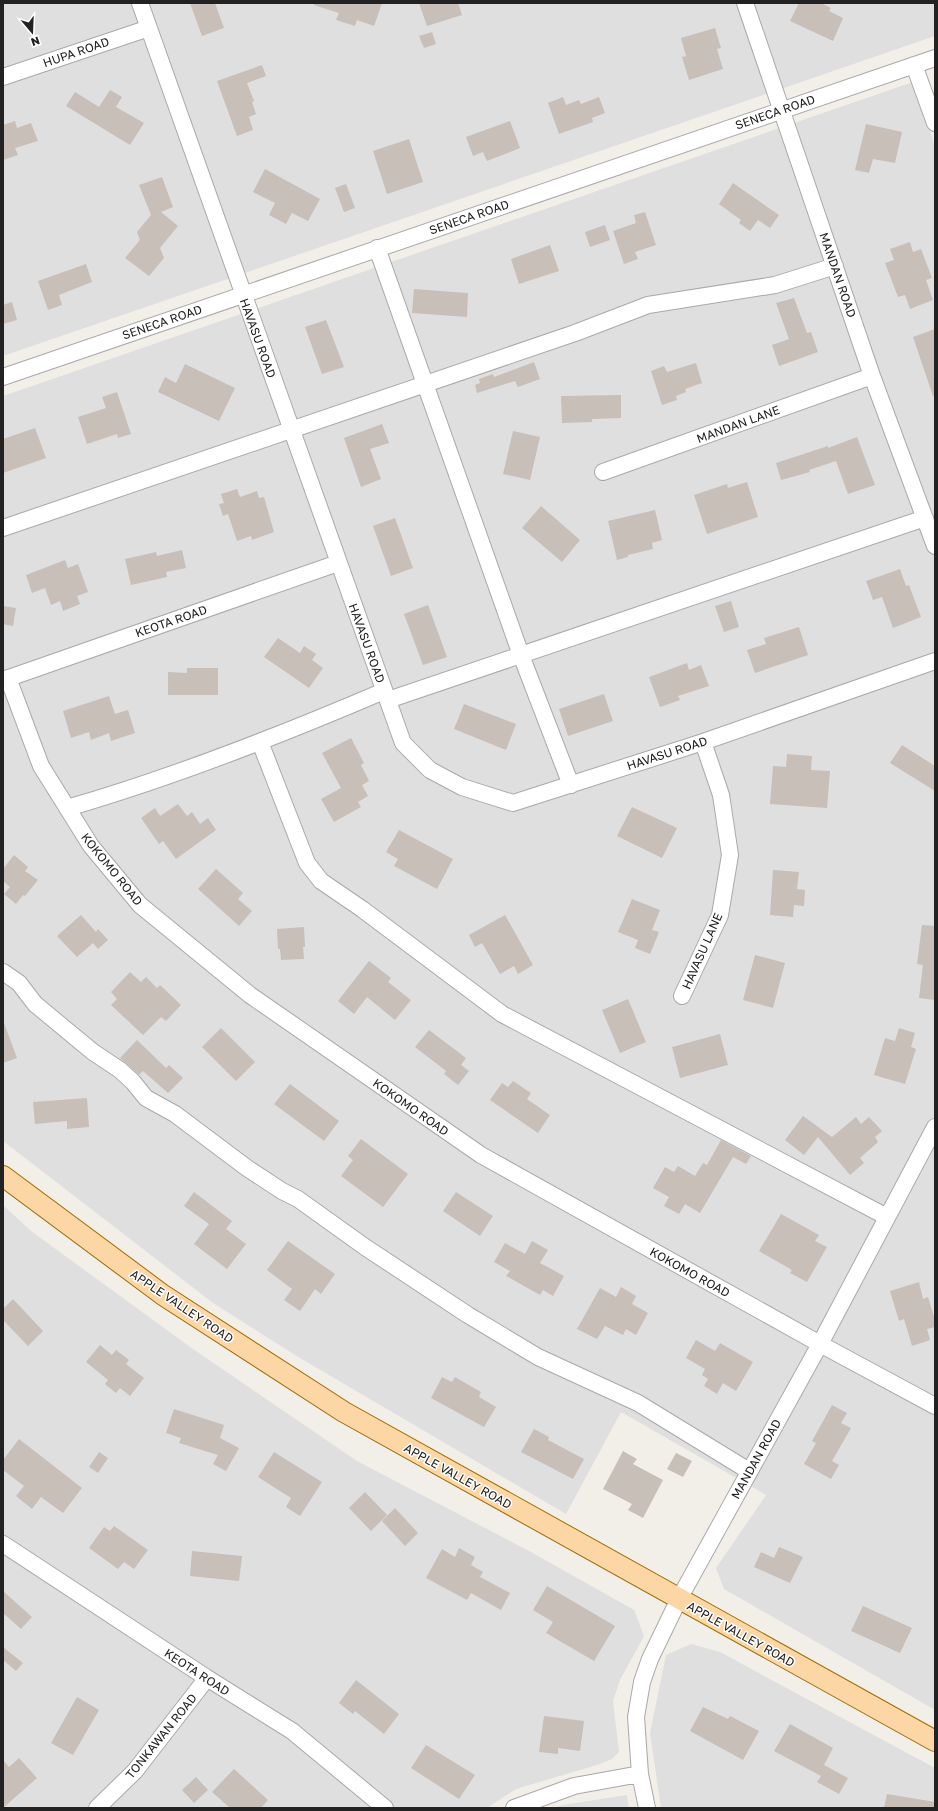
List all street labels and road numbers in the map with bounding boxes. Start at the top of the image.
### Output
street label: HUPA ROAD [41,34,111,70]
street label: SENECA ROAD [733,91,817,133]
street label: SENECA ROAD [427,196,511,238]
street label: MANDAN ROAD [816,230,860,320]
street label: HAVASU ROAD [237,296,279,380]
street label: SENECA ROAD [120,301,204,343]
street label: MANDAN LANE [694,402,782,446]
street label: HAVASU ROAD [346,601,388,685]
street label: KEOTA ROAD [133,602,209,640]
street label: HAVASU ROAD [625,733,709,773]
street label: KOKOMO ROAD [78,830,146,908]
street label: HAVASU LANE [678,910,726,992]
street label: KOKOMO ROAD [370,1075,452,1139]
street label: KOKOMO ROAD [647,1244,733,1300]
street label: APPLE VALLEY ROAD [128,1266,236,1346]
street label: MANDAN ROAD [728,1416,784,1502]
street label: APPLE VALLEY ROAD [401,1440,515,1512]
street label: APPLE VALLEY ROAD [684,1598,798,1670]
street label: KEOTA ROAD [161,1645,233,1699]
street label: TONKAWAN ROAD [122,1690,200,1782]

